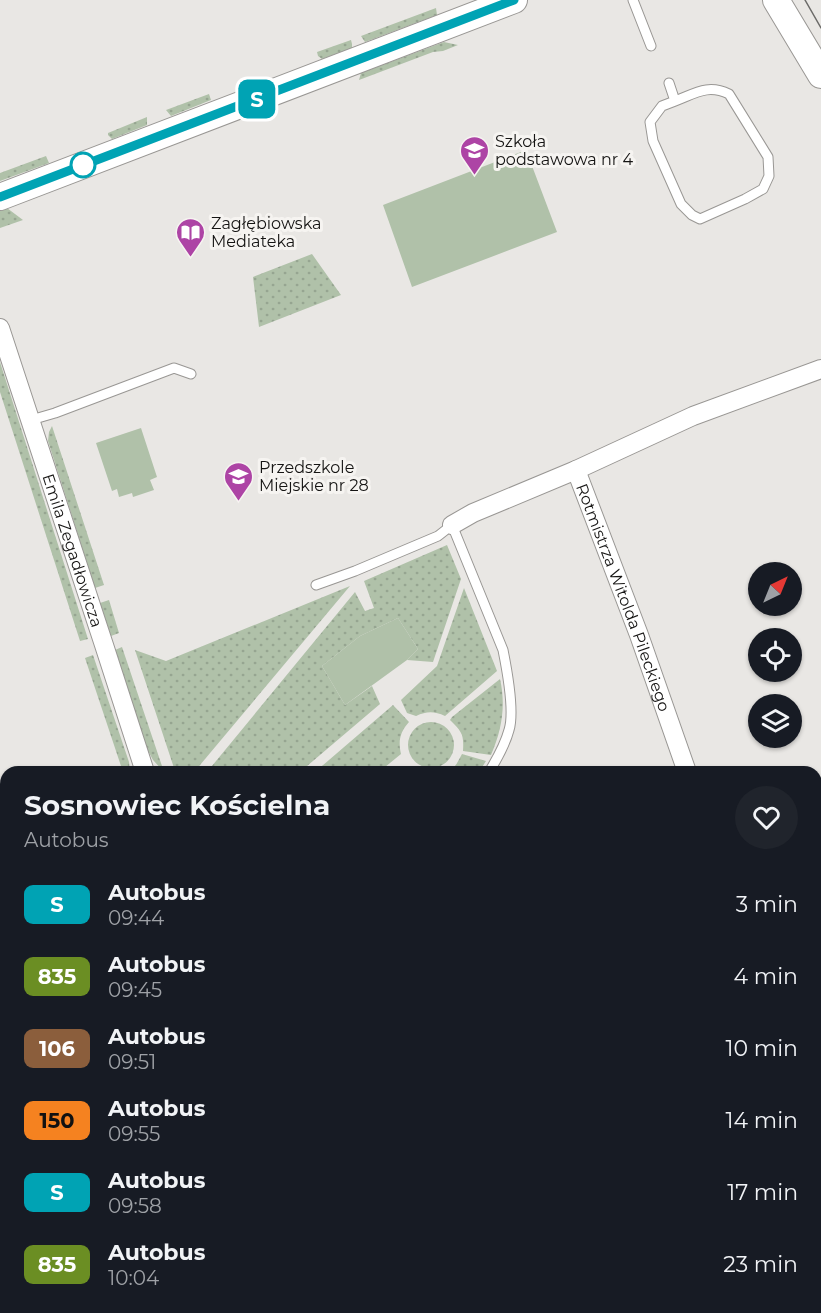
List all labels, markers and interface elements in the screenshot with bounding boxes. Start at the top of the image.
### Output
line badge: S [238,80,276,118]
text: S [250,87,264,112]
place label: Szkoła podstawowa nr 4 [495,132,633,169]
school or university icon: Szkoła podstawowa nr 4 [458,134,490,176]
unlabelled marker [70,152,96,178]
place label: Zagłębiowska Mediateka [211,214,322,251]
library icon: Zagłębiowska Mediateka [174,216,206,258]
place label: Przedszkole Miejskie nr 28 [259,458,369,495]
school or university icon: Przedszkole Miejskie nr 28 [222,460,254,502]
street label: Emila Zegadłowicza [38,471,106,630]
street label: Rotmistrza Witolda Pileckiego [572,481,674,714]
north arrow [748,562,802,616]
map controls [748,562,802,748]
button: locate [748,628,802,682]
button: layers [748,694,802,748]
button: heart [735,786,798,849]
text: Sosnowiec Kościelna [24,788,330,822]
text: Autobus [24,828,109,852]
text: Autobus [108,879,205,906]
text: 3 min [736,891,798,918]
text: S [50,892,64,917]
text: 09:44 [108,906,164,930]
text: Autobus [108,951,205,978]
text: 4 min [734,963,798,990]
text: 835 [38,964,76,989]
text: 09:45 [108,978,162,1002]
text: Autobus [108,1023,205,1050]
text: 10 min [726,1035,798,1062]
text: 106 [39,1036,75,1061]
text: 09:51 [108,1050,156,1074]
text: Autobus [108,1095,205,1122]
text: 14 min [726,1107,798,1134]
text: 150 [40,1108,75,1133]
text: 09:55 [108,1122,160,1146]
text: Autobus [108,1167,205,1194]
text: 17 min [727,1179,798,1206]
text: S [50,1180,64,1205]
text: 09:58 [108,1194,162,1218]
text: Autobus [108,1239,205,1266]
text: 23 min [723,1251,798,1278]
text: 835 [38,1252,76,1277]
text: 10:04 [108,1266,159,1290]

